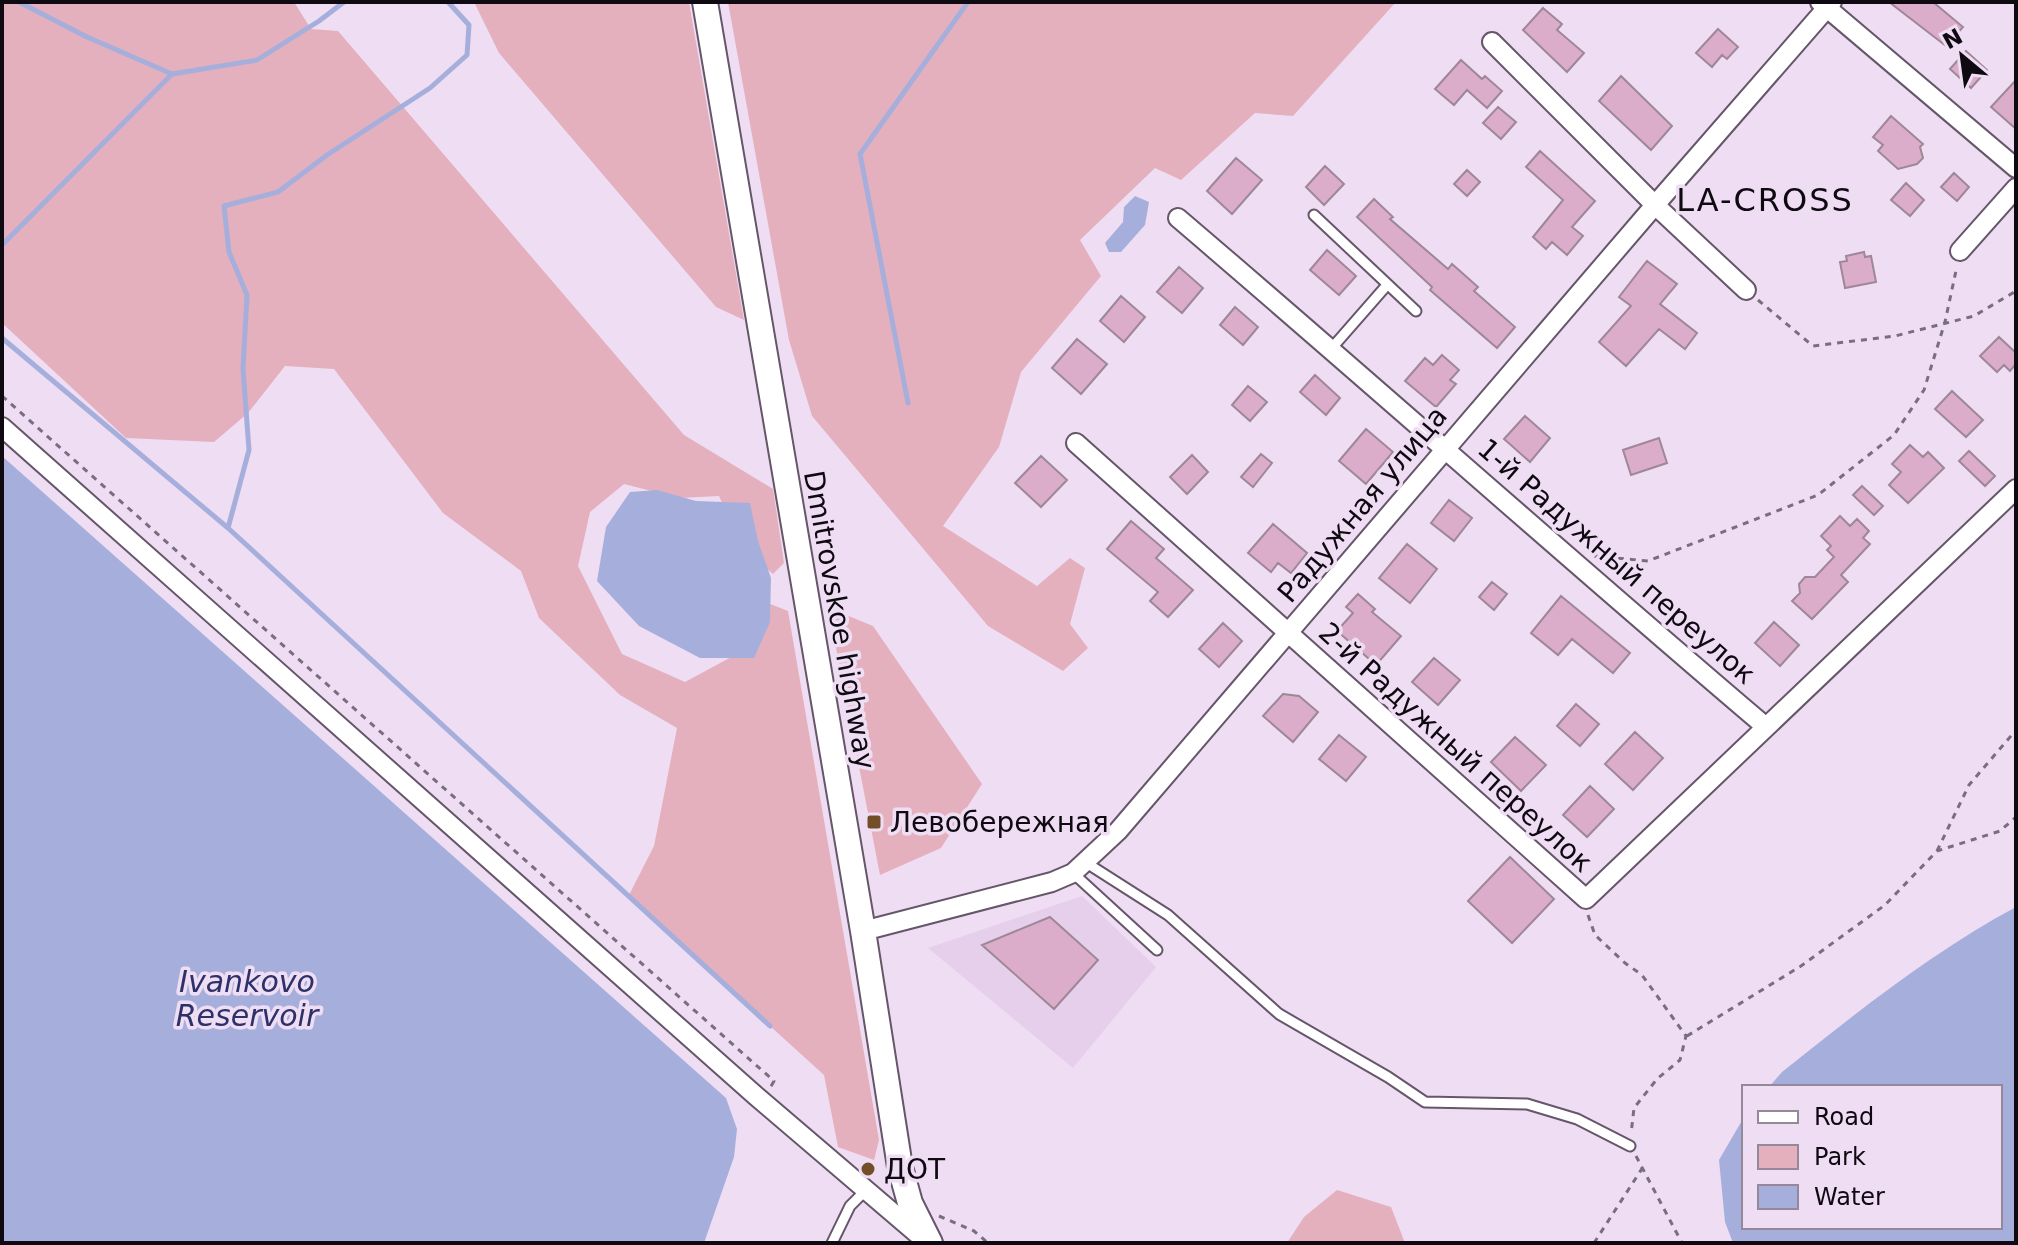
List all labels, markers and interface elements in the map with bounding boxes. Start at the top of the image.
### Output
north arrow [1922,16,2002,96]
text: N [1938,24,1967,54]
district label: LA-CROSS [1676,181,1854,219]
street label: Радужная улица [1271,400,1454,609]
street label: 1-й Радужный переулок [1471,432,1762,691]
street label: Dmitrovskoe highway [797,468,882,772]
street label: 2-й Радужный переулок [1312,616,1599,879]
place label: Левобережная [890,806,1109,839]
marker: Левобережная [865,813,883,831]
water label: Ivankovo Reservoir [176,964,320,1033]
legend [1742,1085,2002,1229]
text: Road [1814,1103,1874,1131]
text: Park [1814,1143,1866,1171]
place label: ДОТ [884,1153,946,1186]
marker: ДОТ [859,1160,877,1178]
text: Water [1814,1183,1885,1211]

